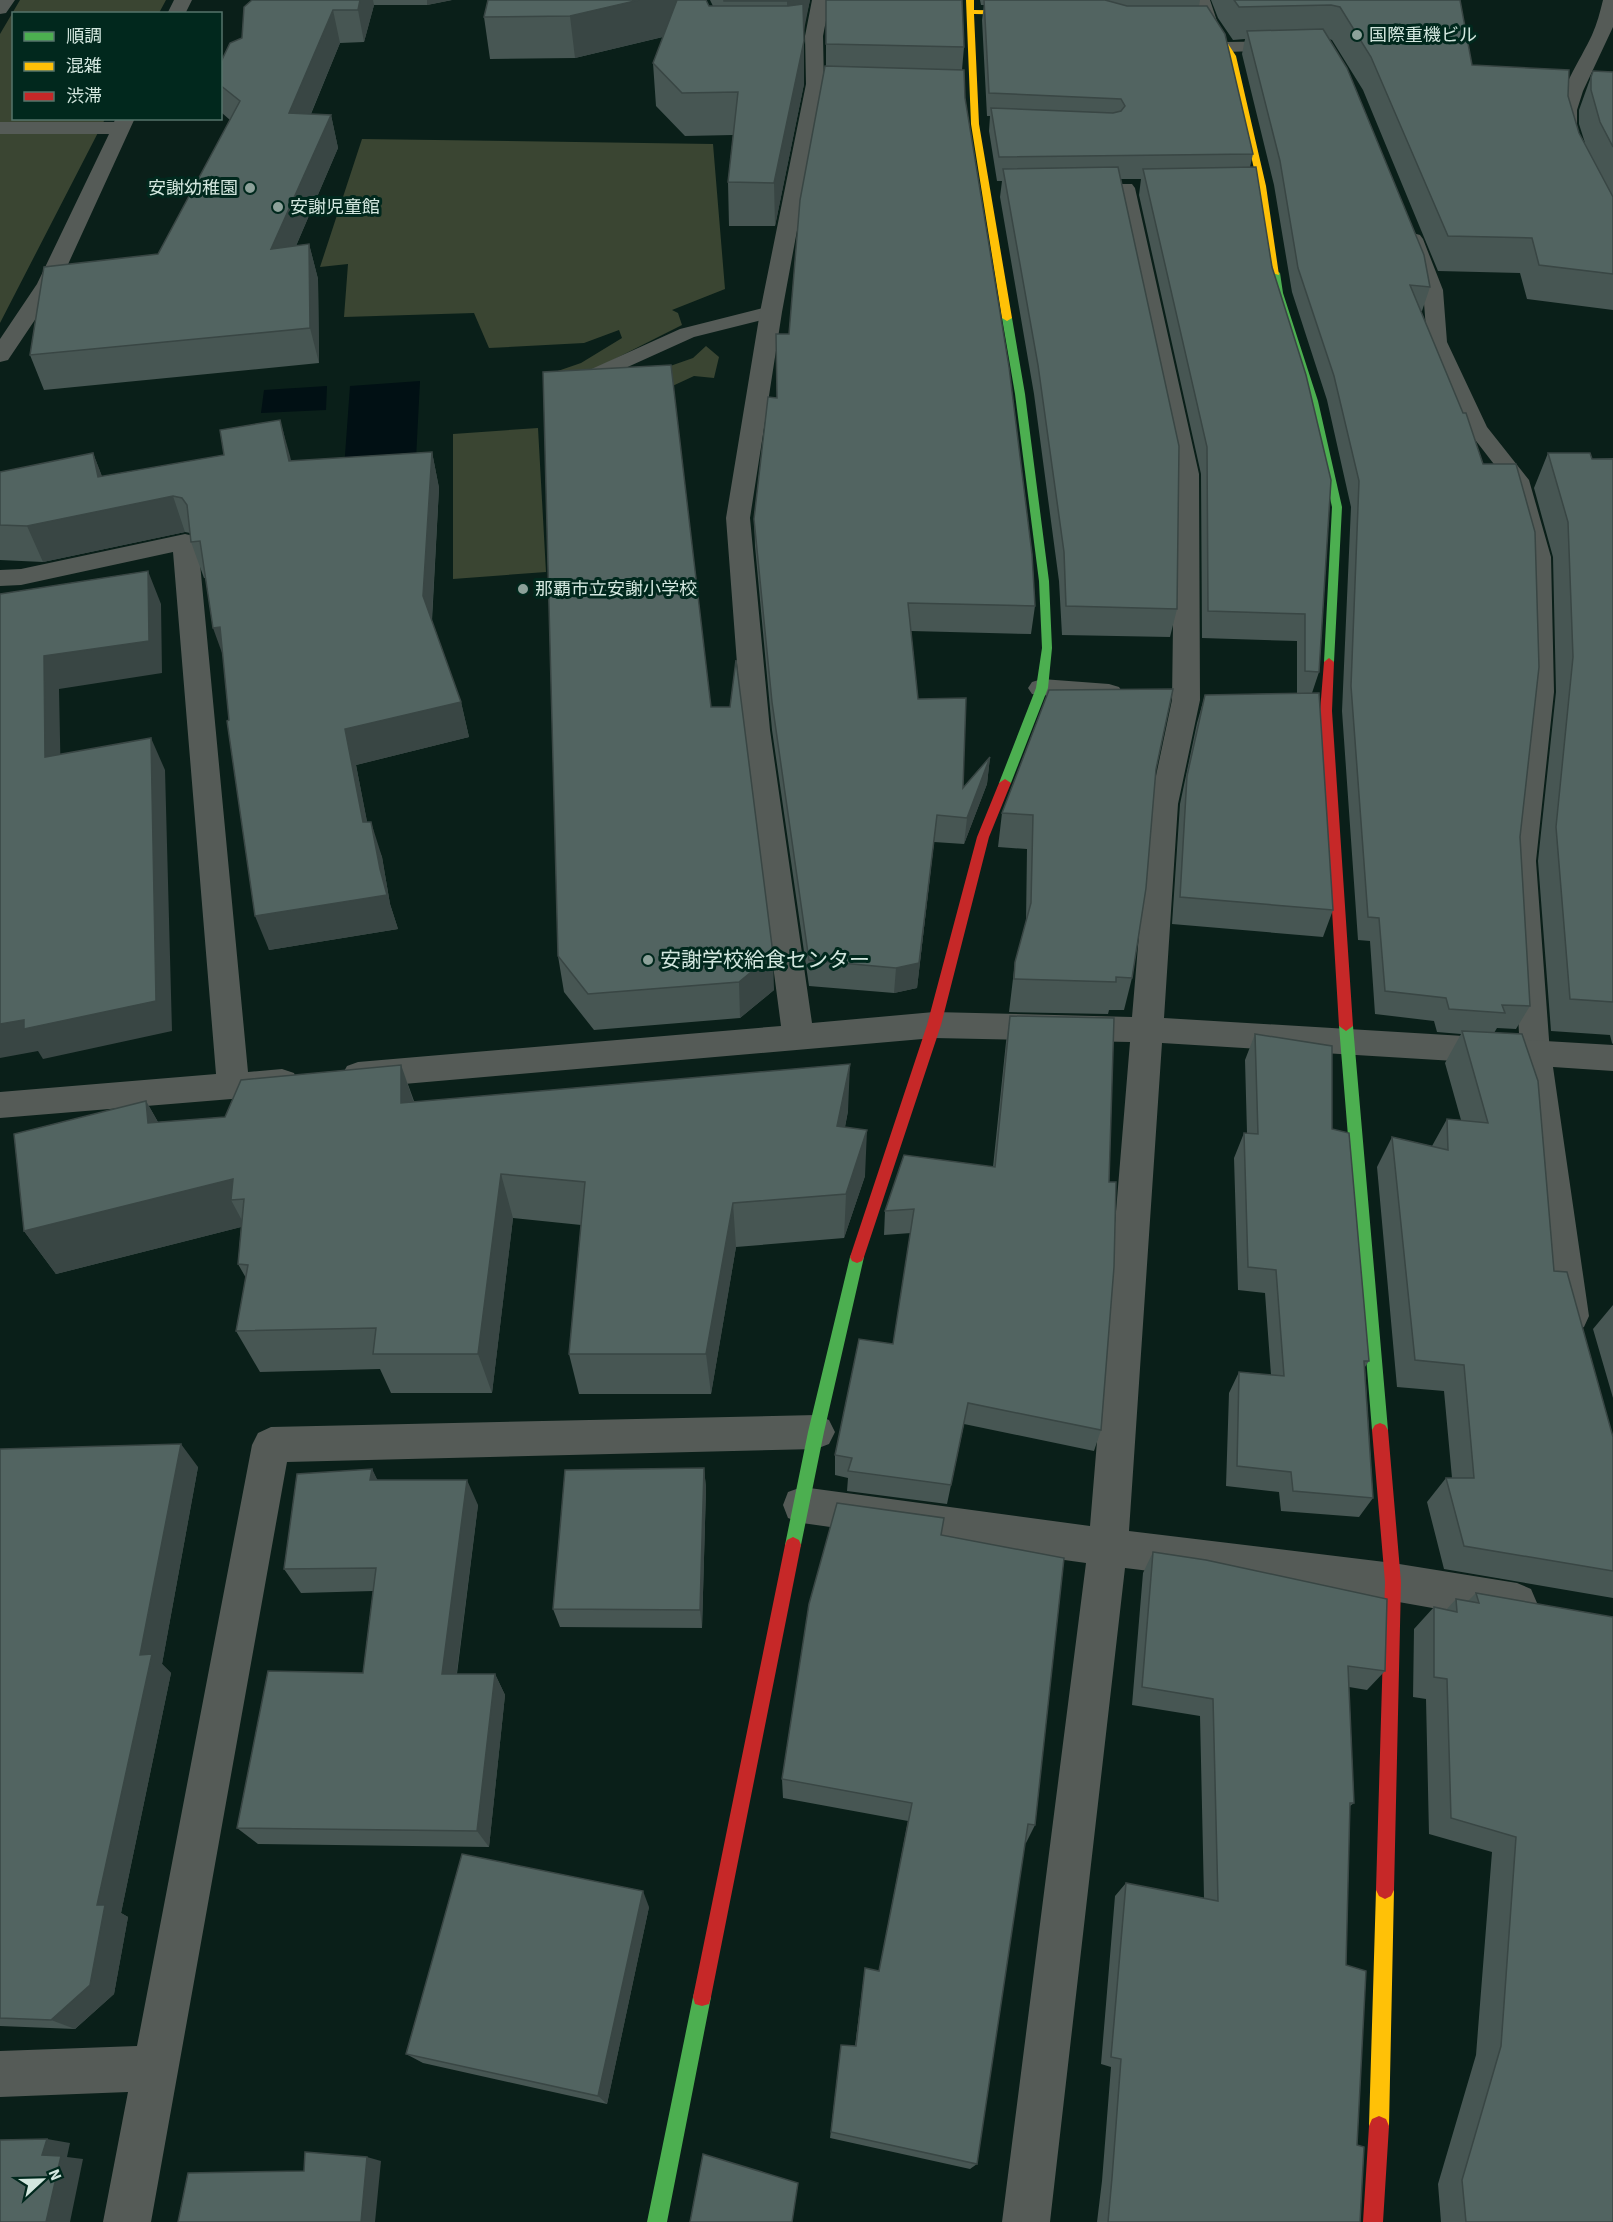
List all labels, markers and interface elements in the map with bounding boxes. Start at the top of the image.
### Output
legend [12,12,222,120]
place label: 国際重機ビル [1369,23,1477,48]
text: 順調 [66,24,102,49]
marker: 国際重機ビル [1350,28,1364,42]
text: 混雑 [66,54,102,79]
text: 渋滞 [66,84,102,109]
place label: 安謝幼稚園 [148,176,238,201]
marker: 安謝幼稚園 [243,181,257,195]
place label: 安謝児童館 [290,195,380,220]
marker: 安謝児童館 [271,200,285,214]
place label: 那覇市立安謝小学校 [535,577,697,602]
marker: 那覇市立安謝小学校 [516,582,530,596]
place label: 安謝学校給食センター [660,945,870,975]
marker: 安謝学校給食センター [641,953,655,967]
north arrow [12,2150,72,2210]
text: N [43,2166,67,2184]

